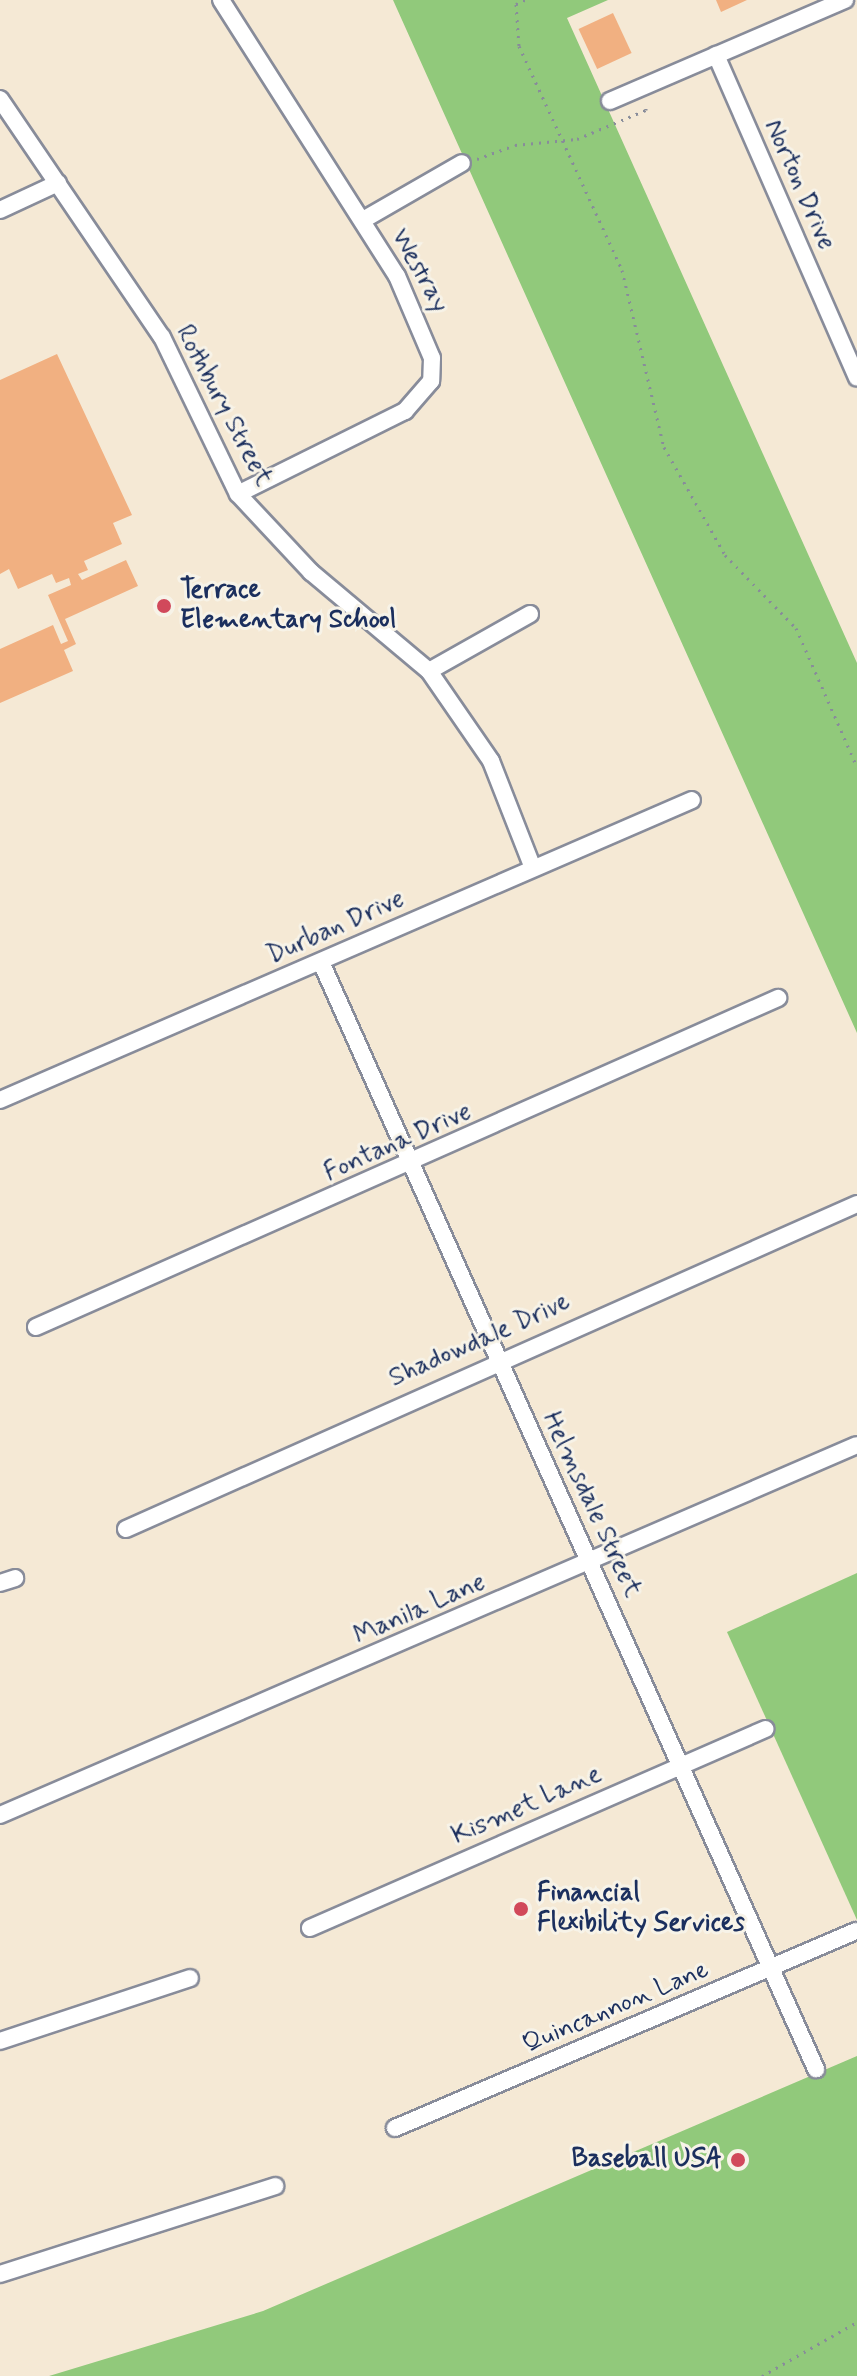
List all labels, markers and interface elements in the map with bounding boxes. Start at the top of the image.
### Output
street label: Norton Drive [757,116,841,254]
street label: Westray [383,224,455,318]
street label: Rothbury Street [168,320,278,492]
place label: Terrace Elementary School [180,575,396,636]
marker: Terrace Elementary School [155,597,173,615]
street label: Durban Drive [263,884,409,972]
street label: Fontana Drive [320,1097,476,1189]
street label: Shadowdale Drive [385,1287,575,1395]
street label: Helmsdale Street [534,1407,648,1603]
street label: Manila Lane [350,1567,490,1653]
street label: Kismet Lane [450,1760,604,1852]
place label: Financial Flexibility Services [537,1878,743,1940]
marker: Financial Flexibility Services [512,1900,530,1918]
street label: Quincannon Lane [518,1955,714,2061]
place label: Baseball USA [572,2144,722,2176]
marker: Baseball USA [729,2151,747,2169]

